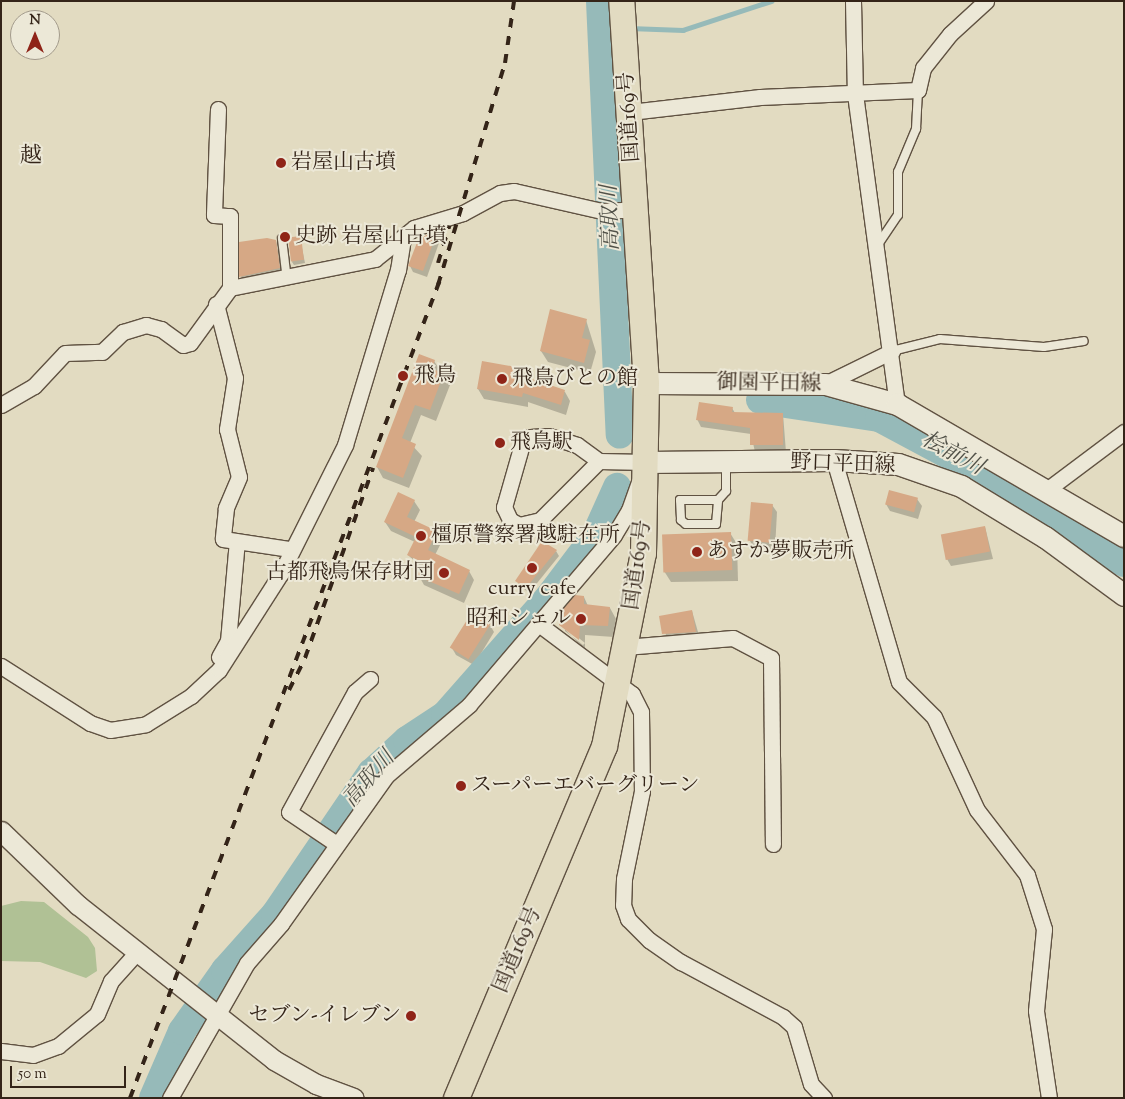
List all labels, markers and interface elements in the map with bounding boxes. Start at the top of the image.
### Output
north arrow [10,10,60,60]
text: N [29,11,41,31]
street label: 国道169号 [614,71,646,163]
district label: 越 [20,145,42,171]
place label: 岩屋山古墳 [291,150,396,176]
marker: 岩屋山古墳 [275,157,287,169]
water label: 高取川 [598,185,626,251]
place label: 史跡 岩屋山古墳 [295,224,446,250]
marker: 史跡 岩屋山古墳 [279,231,291,243]
place label: 飛鳥 [414,363,456,389]
place label: 飛鳥びとの館 [512,366,638,392]
marker: 飛鳥 [396,369,410,383]
street label: 御園平田線 [716,370,822,398]
marker: 飛鳥びとの館 [496,373,508,385]
water label: 桧前川 [917,428,987,482]
place label: 飛鳥駅 [510,430,573,456]
marker: 飛鳥駅 [494,437,506,449]
street label: 野口平田線 [790,451,896,479]
street label: 国道169号 [619,518,657,612]
place label: 橿原警察署越駐在所 [431,523,620,549]
marker: 橿原警察署越駐在所 [415,530,427,542]
place label: あすか夢販売所 [707,539,854,565]
marker: あすか夢販売所 [691,546,703,558]
place label: 古都飛鳥保存財団 [266,560,434,586]
marker: curry cafe [526,562,538,574]
marker: 古都飛鳥保存財団 [438,567,450,579]
place label: curry cafe [488,576,576,602]
place label: 昭和シェル [466,606,571,632]
marker: 昭和シェル [575,613,587,625]
water label: 高取川 [338,746,402,814]
place label: スーパーエバーグリーン [471,773,701,799]
marker: スーパーエバーグリーン [455,780,467,792]
street label: 国道169号 [489,903,547,997]
place label: セブン-イレブン [247,1003,401,1029]
marker: セブン-イレブン [405,1010,417,1022]
scale bar [12,1056,129,1088]
text: 50 m [18,1064,47,1085]

